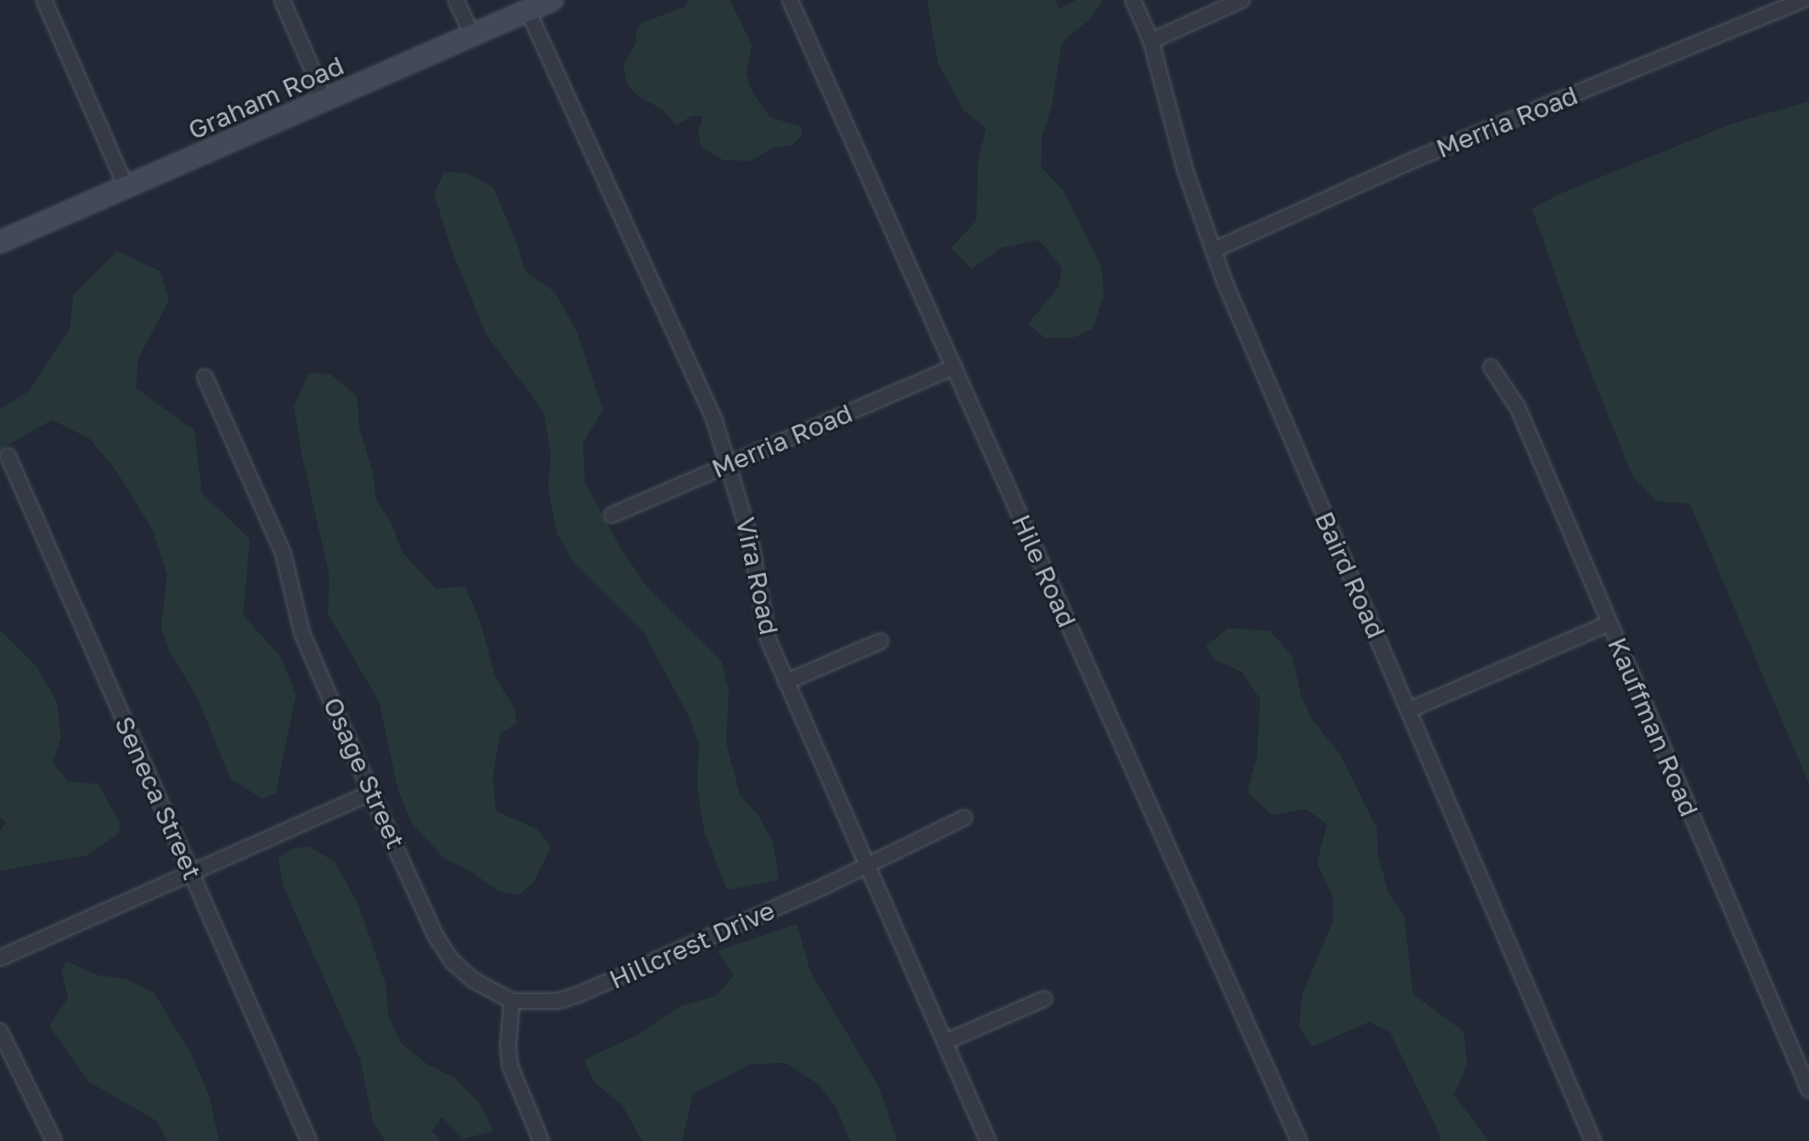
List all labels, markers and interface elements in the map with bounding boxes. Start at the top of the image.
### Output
street label: Graham Road [183,50,349,146]
street label: Merria Road [1432,80,1582,164]
street label: Merria Road [707,397,857,485]
street label: Baird Road [1308,507,1392,643]
street label: Hile Road [1005,510,1083,632]
street label: Vira Road [729,514,785,638]
street label: Kauffman Road [1601,633,1705,821]
street label: Osage Street [317,693,411,853]
street label: Seneca Street [108,712,208,884]
street label: Hillcrest Drive [605,895,779,995]

